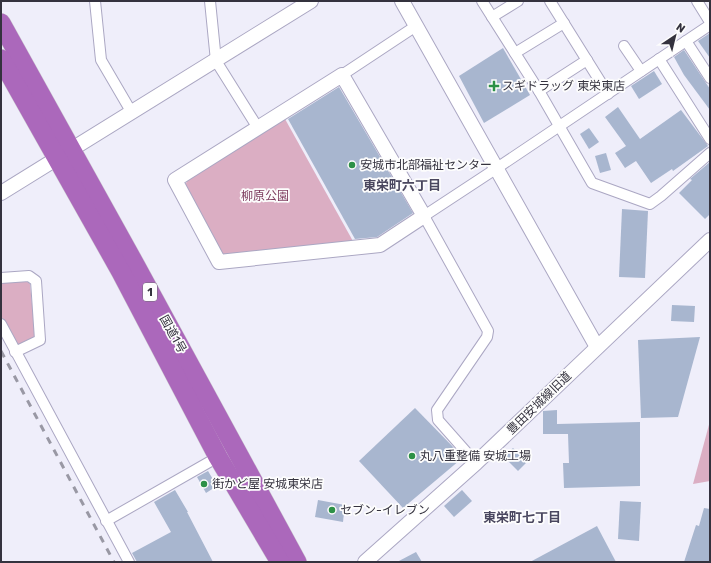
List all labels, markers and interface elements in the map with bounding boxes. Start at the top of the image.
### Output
north arrow [655,16,695,56]
text: N [673,21,687,36]
place label: スギドラッグ 東栄東店 [502,79,625,93]
marker: スギドラッグ 東栄東店 [489,81,499,91]
place label: 安城市北部福祉センター [360,158,492,172]
marker: 安城市北部福祉センター [347,160,357,170]
district label: 東栄町六丁目 [363,178,441,193]
park label: 柳原公園 [241,189,289,203]
road number: 1 [143,283,157,301]
street label: 国道1号 [157,313,189,355]
street label: 豊田安城線旧道 [504,369,574,437]
place label: 丸八重整備 安城工場 [420,449,531,463]
marker: 丸八重整備 安城工場 [407,451,417,461]
place label: 街かど屋 安城東栄店 [212,477,323,491]
marker: 街かど屋 安城東栄店 [199,479,209,489]
place label: セブン-イレブン [340,503,430,517]
marker: セブン-イレブン [327,505,337,515]
district label: 東栄町七丁目 [483,510,561,525]

